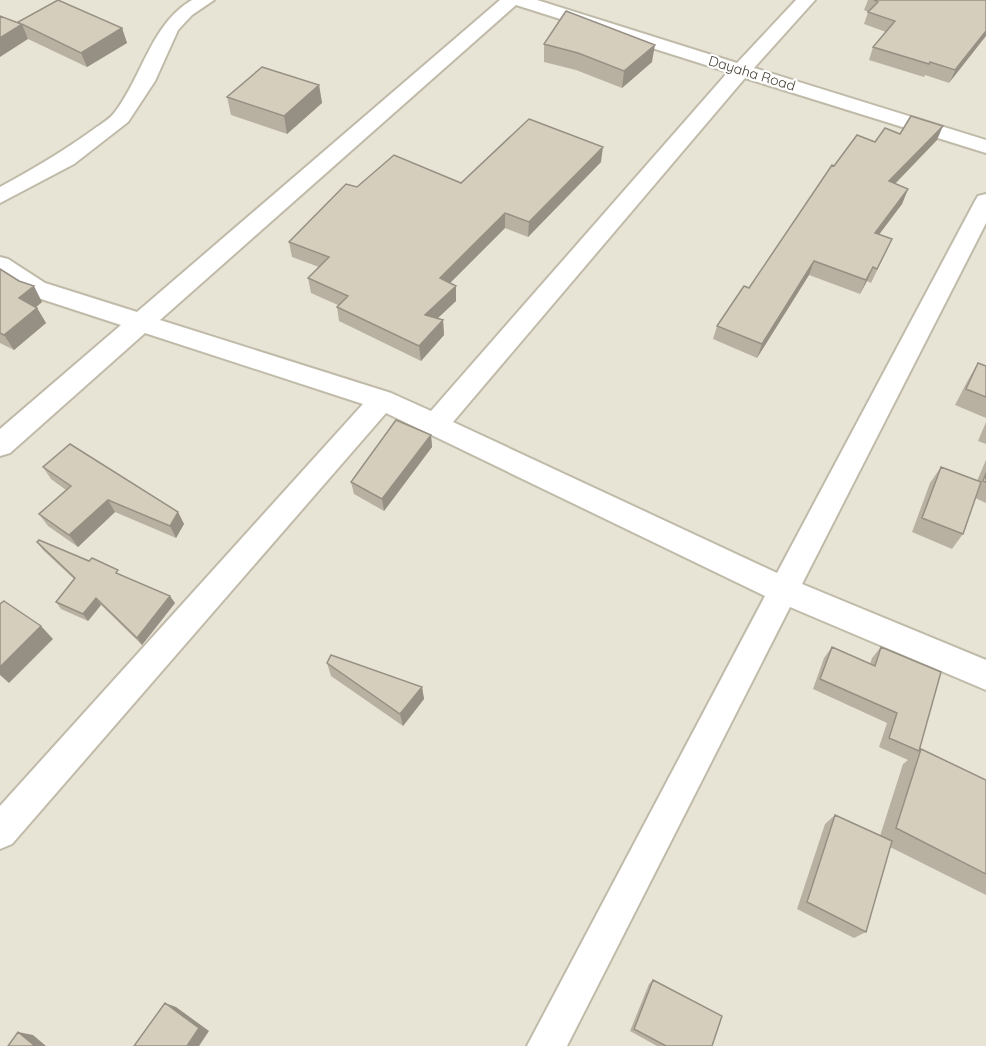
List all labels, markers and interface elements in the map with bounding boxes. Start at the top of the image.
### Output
street label: Dayaha Road [706,51,798,95]

